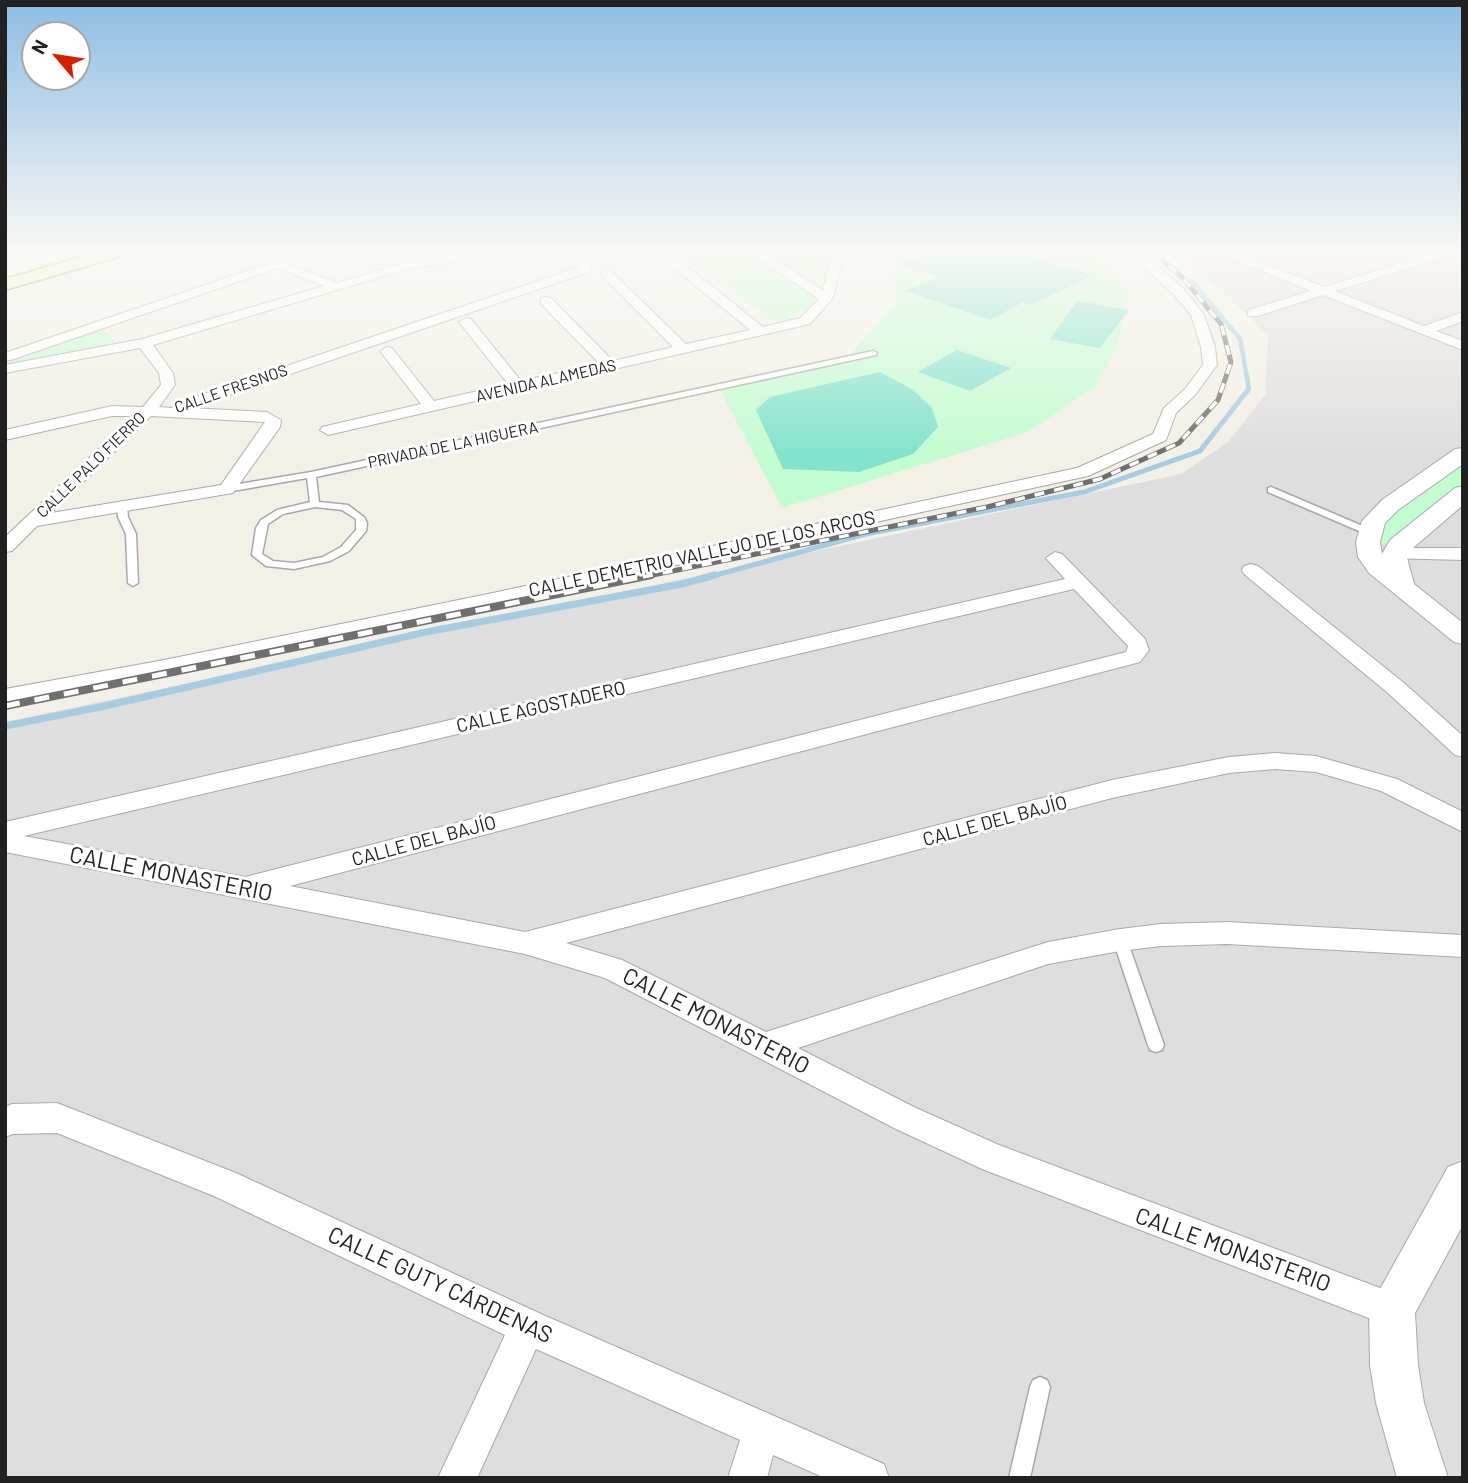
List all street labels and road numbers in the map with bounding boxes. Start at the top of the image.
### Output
street label: AVENIDA ALAMEDAS [474,356,618,406]
street label: CALLE FRESNOS [172,361,290,417]
street label: CALLE PALO FIERRO [33,408,149,522]
street label: PRIVADA DE LA HIGUERA [366,418,540,472]
street label: CALLE DEMETRIO VALLEJO DE LOS ARCOS [527,506,877,602]
street label: CALLE AGOSTADERO [454,676,628,738]
street label: CALLE DEL BAJÍO [920,791,1070,851]
street label: CALLE DEL BAJÍO [349,811,499,871]
street label: CALLE MONASTERIO [67,841,275,907]
street label: CALLE MONASTERIO [618,962,814,1080]
street label: CALLE MONASTERIO [1131,1202,1335,1298]
street label: CALLE GUTY CÁRDENAS [323,1221,557,1349]

